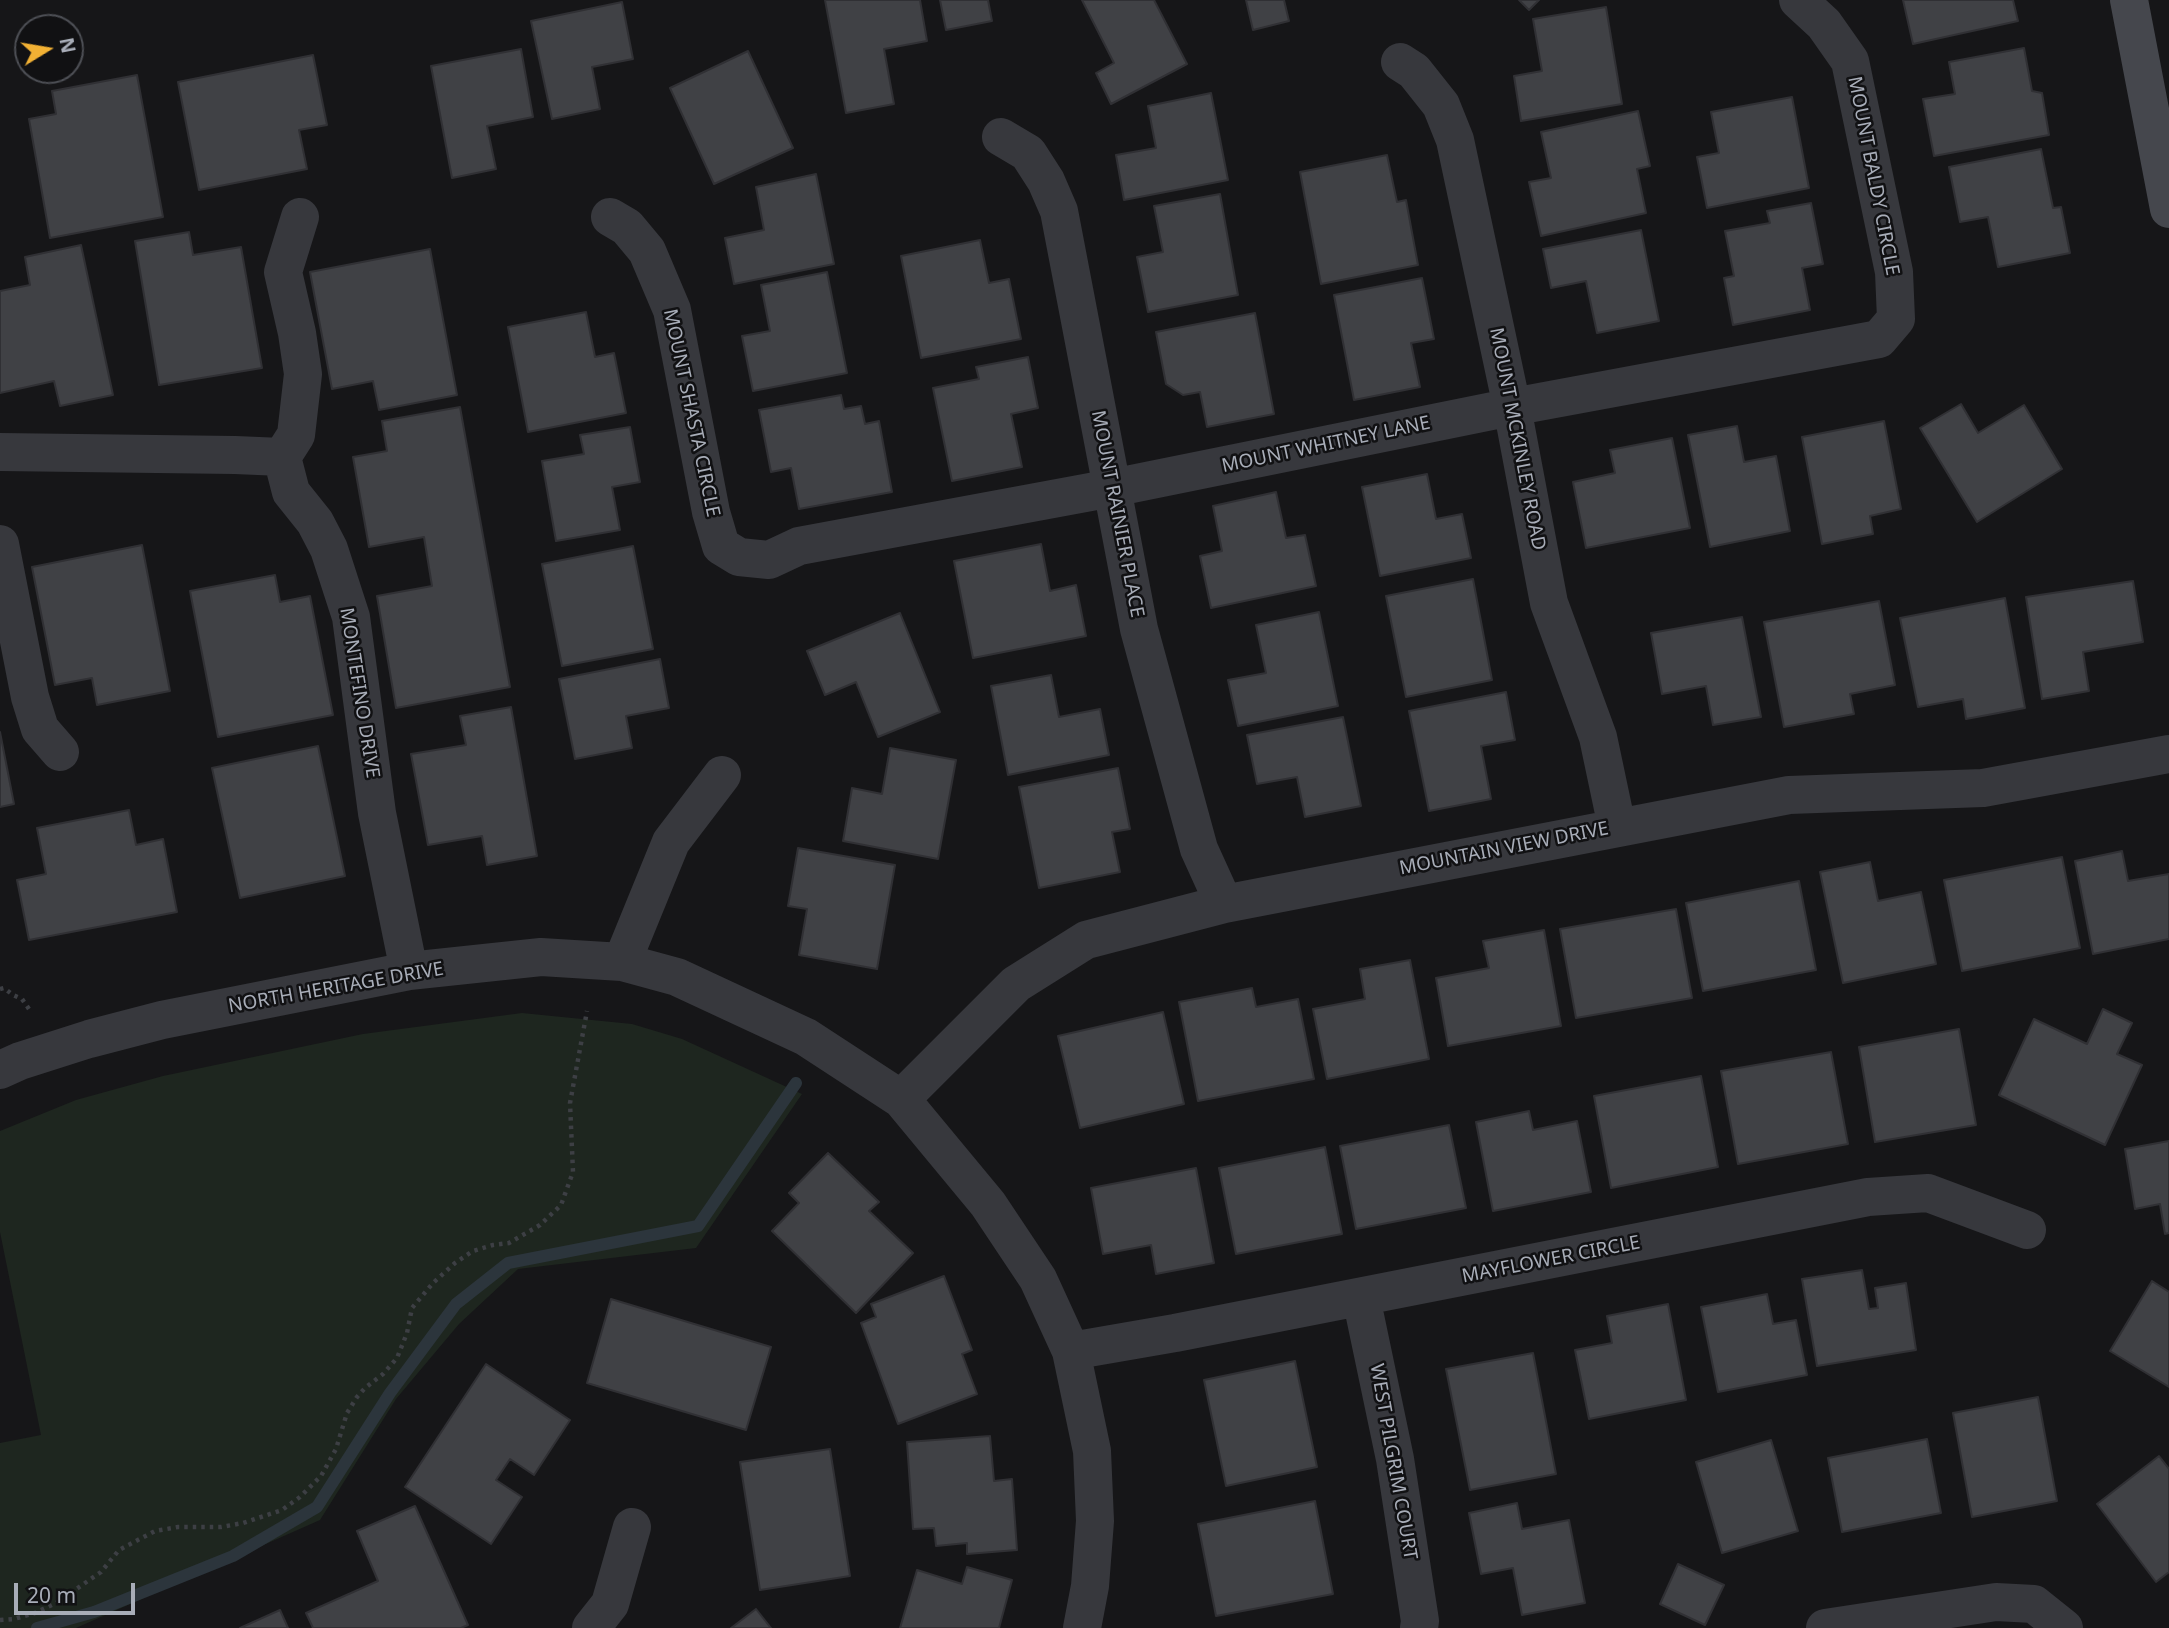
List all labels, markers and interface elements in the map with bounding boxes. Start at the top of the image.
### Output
north arrow [14,14,84,84]
text: N [53,35,82,55]
street label: MOUNT BALDY CIRCLE [1842,74,1904,278]
street label: MOUNT SHASTA CIRCLE [658,307,724,519]
street label: MOUNT MCKINLEY ROAD [1484,326,1550,552]
street label: MOUNT RAINIER PLACE [1086,409,1148,619]
street label: MOUNT WHITNEY LANE [1220,412,1432,478]
street label: MONTEFINO DRIVE [334,606,384,780]
street label: MOUNTAIN VIEW DRIVE [1397,818,1611,880]
street label: NORTH HERITAGE DRIVE [227,958,445,1018]
street label: MAYFLOWER CIRCLE [1460,1232,1642,1288]
street label: WEST PILGRIM COURT [1365,1362,1421,1562]
scale bar [18,1568,138,1612]
text: 20 m [27,1581,76,1609]

